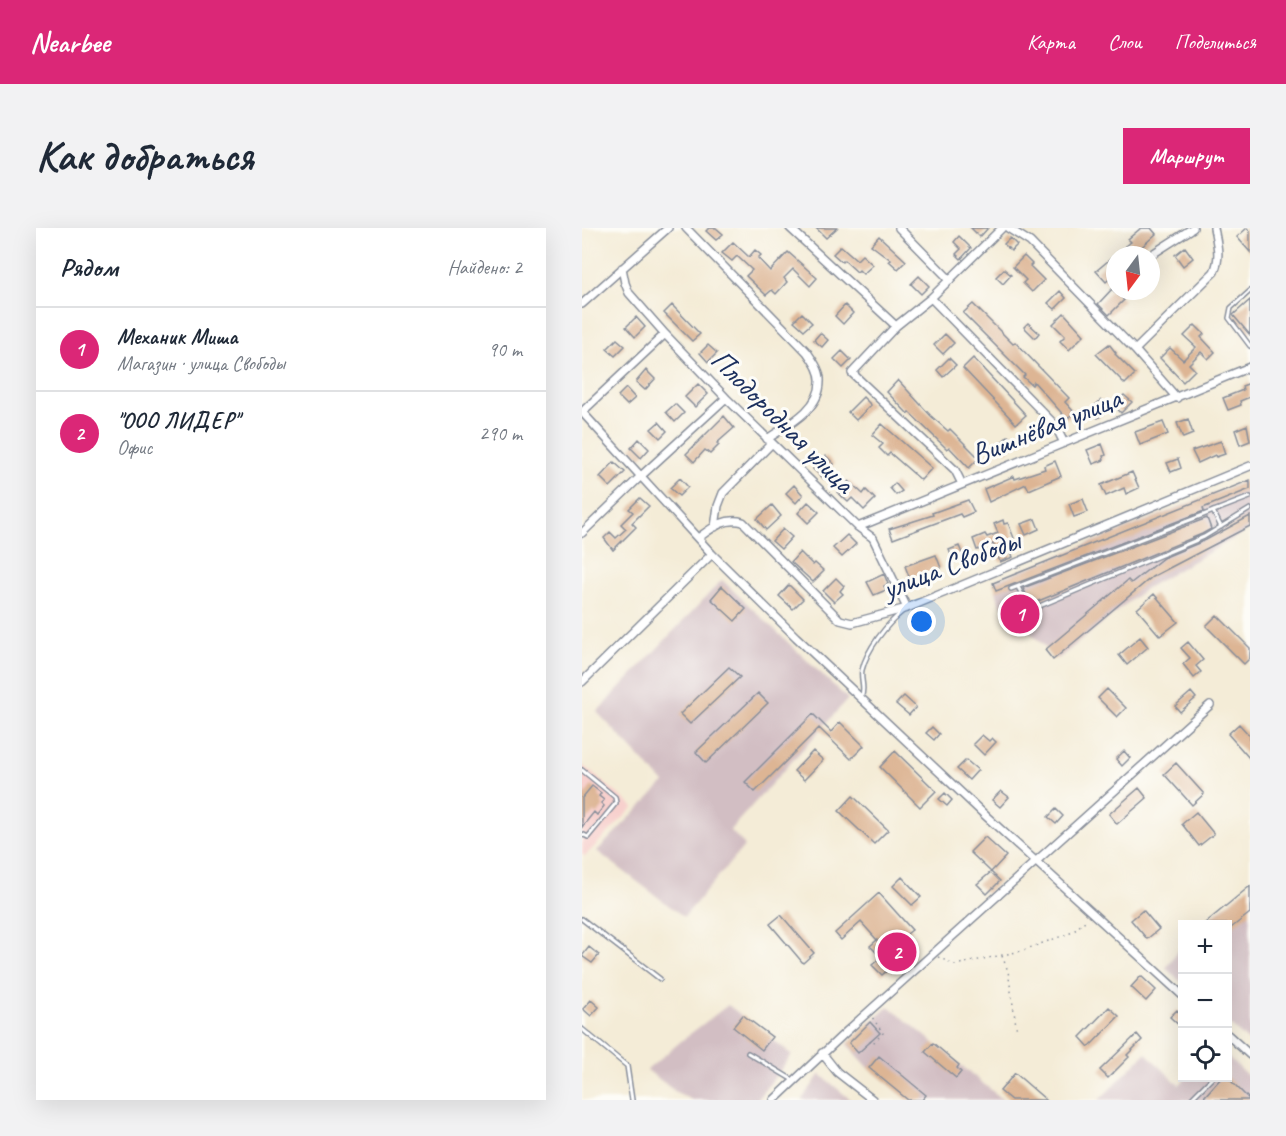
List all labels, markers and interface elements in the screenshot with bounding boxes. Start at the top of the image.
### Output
text: Nearbee [30,25,110,60]
text: Карта [1027,29,1075,55]
text: Слои [1108,29,1142,55]
text: Поделиться [1175,29,1256,55]
button: Маршрут [1123,128,1250,184]
text: Как добраться [36,130,253,183]
north arrow [1106,246,1160,300]
text: Рядом [60,251,118,284]
text: Найдено: 2 [447,255,522,280]
text: Механик Миша [117,323,238,351]
text: 1 [75,337,84,362]
text: 90 m [488,337,522,362]
street label: Плодородная улица [703,341,865,503]
text: Магазин · улица Свободы [117,351,285,376]
street label: Вишнёвая улица [965,378,1129,473]
text: "ООО ЛИДЕР" [117,407,239,435]
text: 2 [75,421,84,446]
text: 290 m [479,421,522,446]
text: Офис [117,435,152,460]
street label: улица Свободы [875,520,1027,608]
pin: 1 [1000,592,1040,636]
your location [907,607,936,636]
map controls [1178,920,1232,1082]
button: + [1178,920,1232,974]
pin: 2 [878,930,916,974]
button: − [1178,974,1232,1028]
button: locate [1178,1028,1232,1082]

